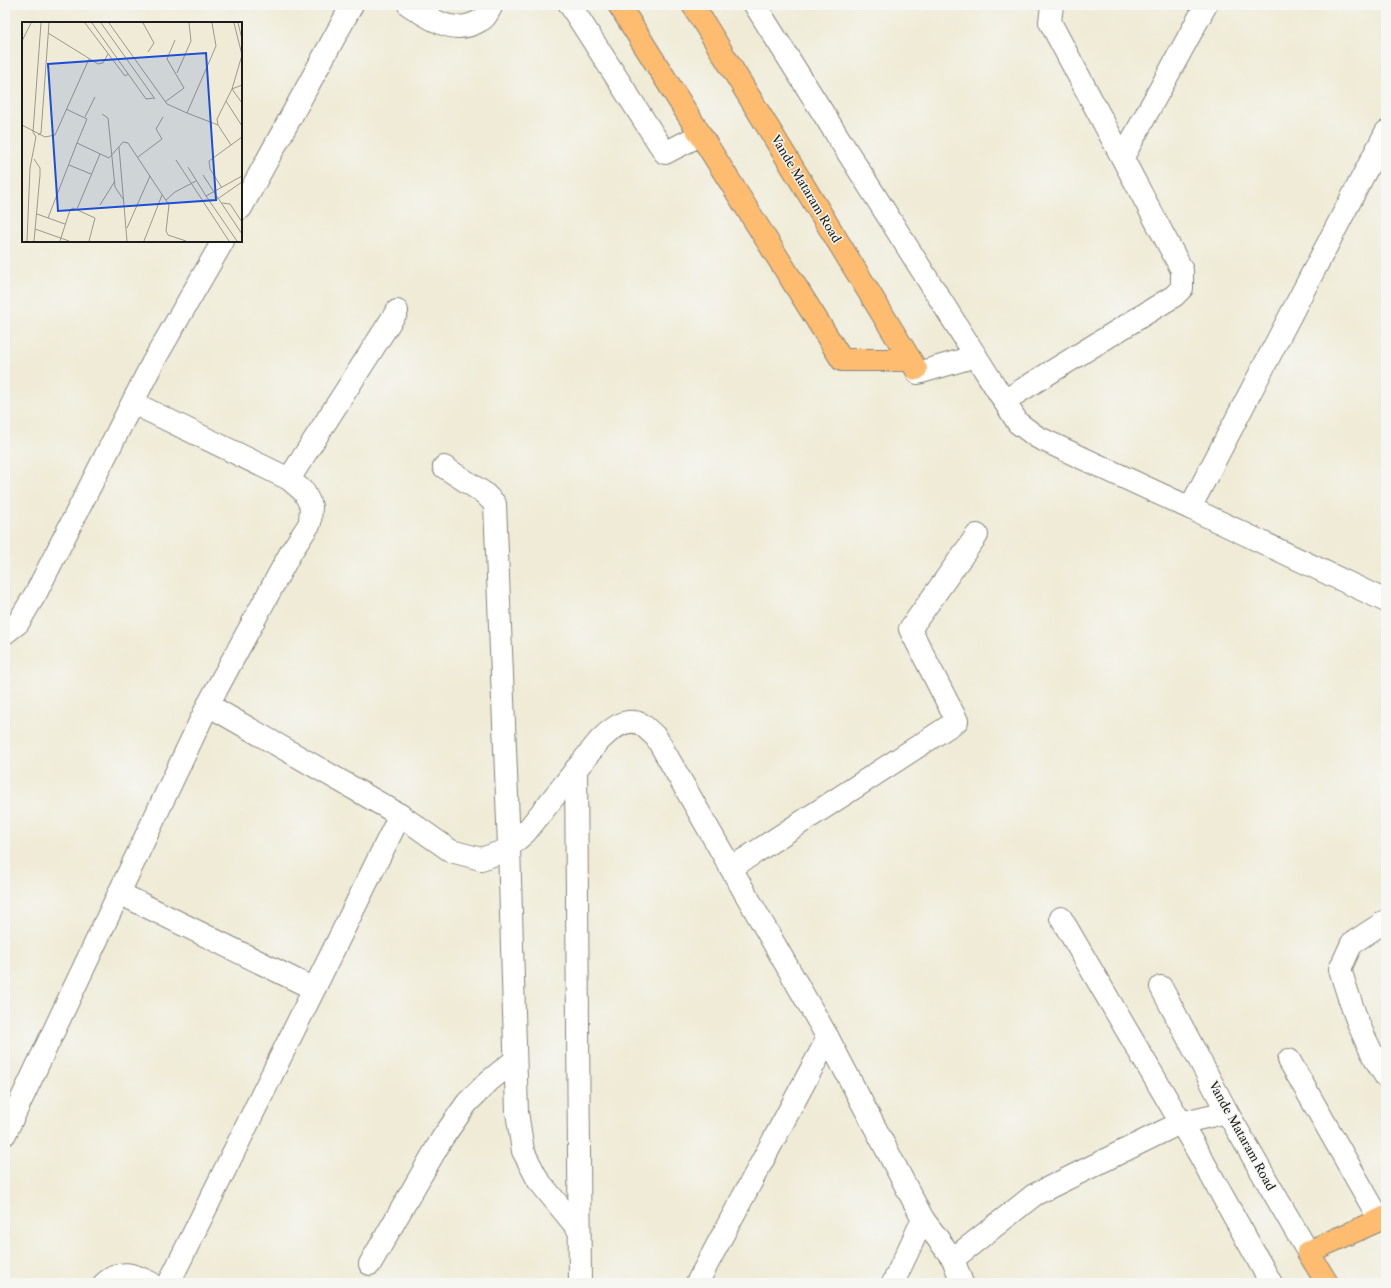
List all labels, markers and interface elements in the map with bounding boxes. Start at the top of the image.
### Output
inset map [22,22,242,242]
street label: Vande Mataram Road [768,131,845,246]
street label: Vande Mataram Road [1206,1077,1279,1194]

